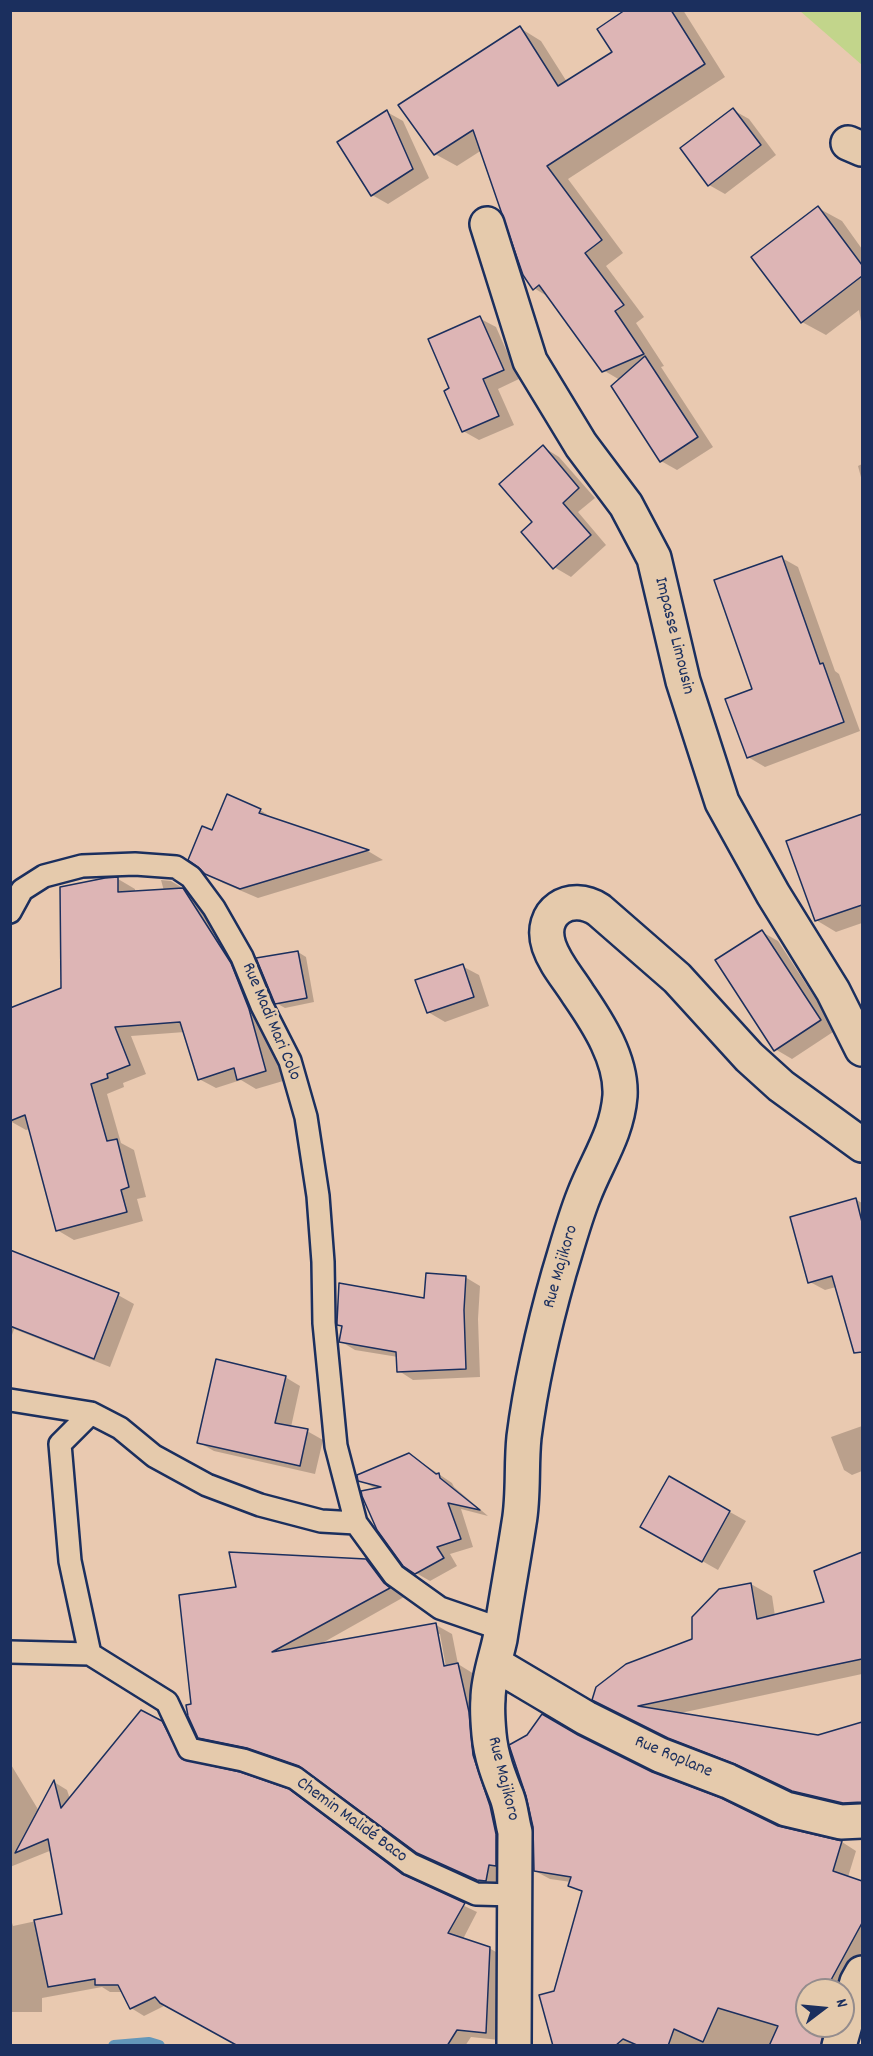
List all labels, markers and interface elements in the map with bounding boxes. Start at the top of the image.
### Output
street label: Impasse Limousin [648,575,698,697]
street label: Rue Madi Mari Colo [236,960,304,1084]
street label: Rue Majikoro [540,1223,584,1311]
street label: Rue Roplane [631,1732,715,1784]
street label: Rue Majikoro [481,1735,523,1823]
street label: Chemin Malidé Baco [291,1773,411,1869]
north arrow [795,1978,855,2038]
text: N [829,1996,853,2010]

